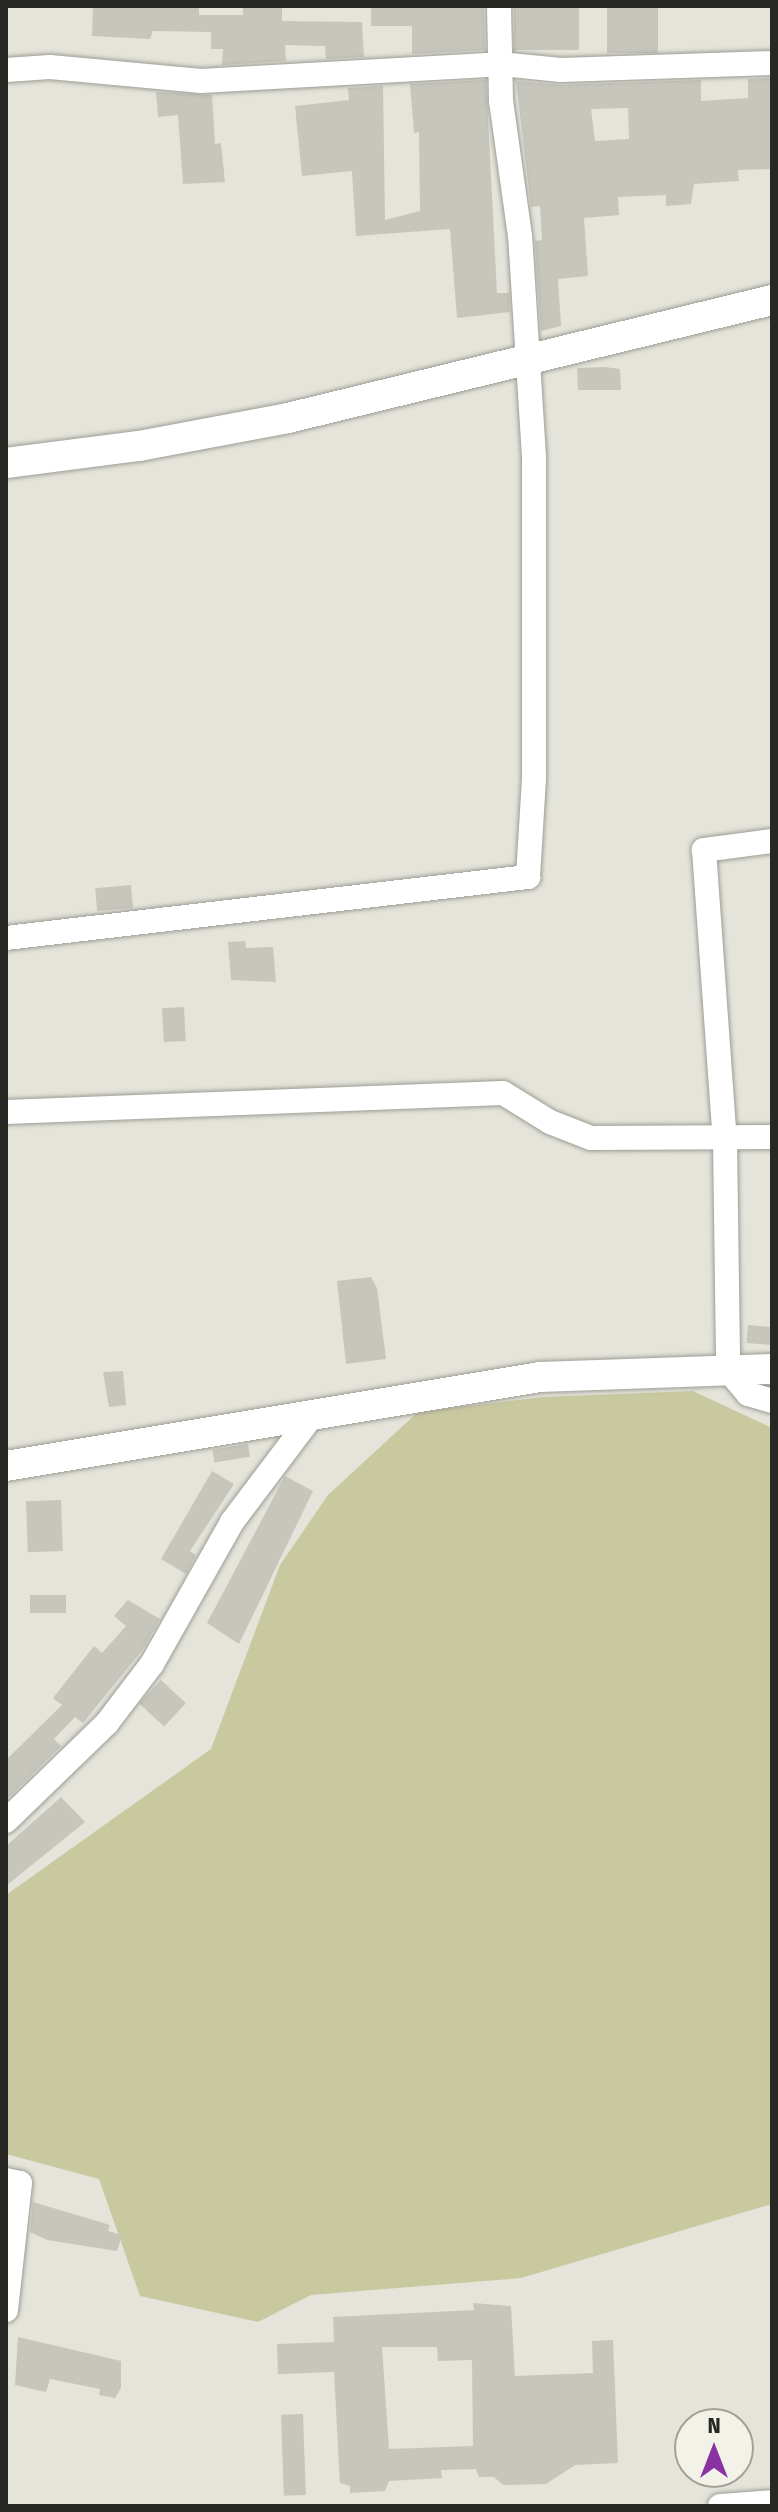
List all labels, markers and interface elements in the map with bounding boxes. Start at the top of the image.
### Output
north arrow [674,2408,754,2488]
text: N [707,2412,721,2439]

